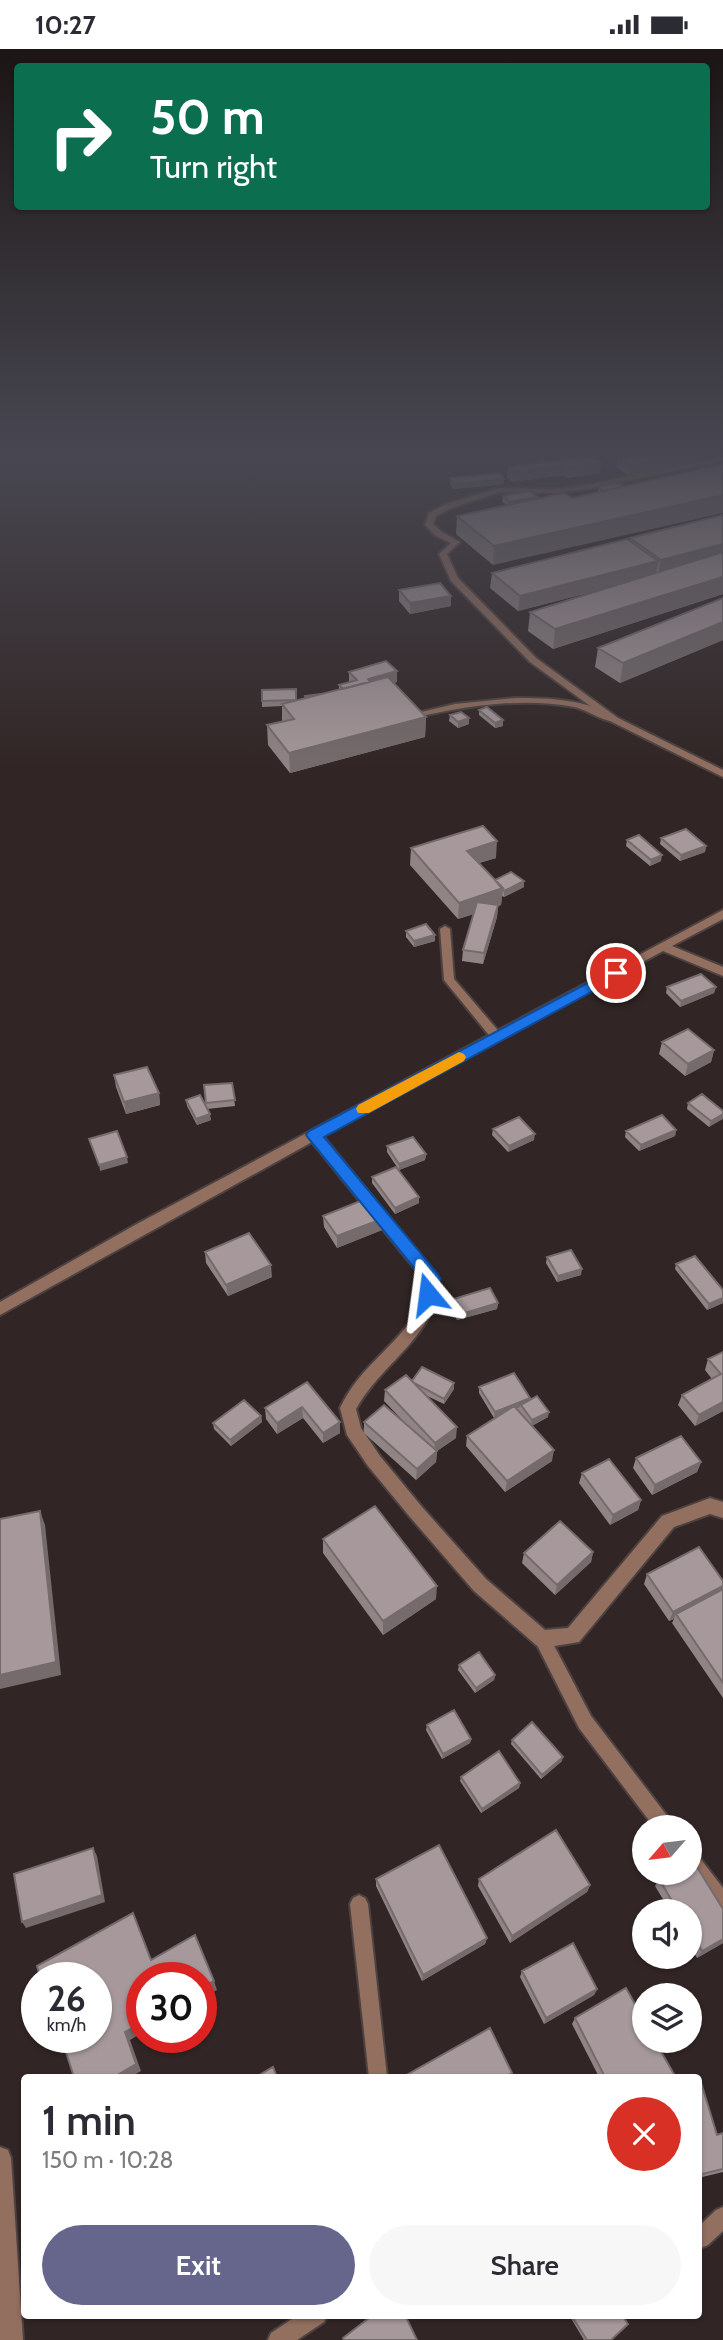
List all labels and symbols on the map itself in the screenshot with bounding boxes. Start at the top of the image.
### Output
pin [586,943,646,1003]
position arrow [391,1257,465,1331]
north arrow [632,1815,702,1885]
speed limit sign: 30 [126,1962,217,2053]

